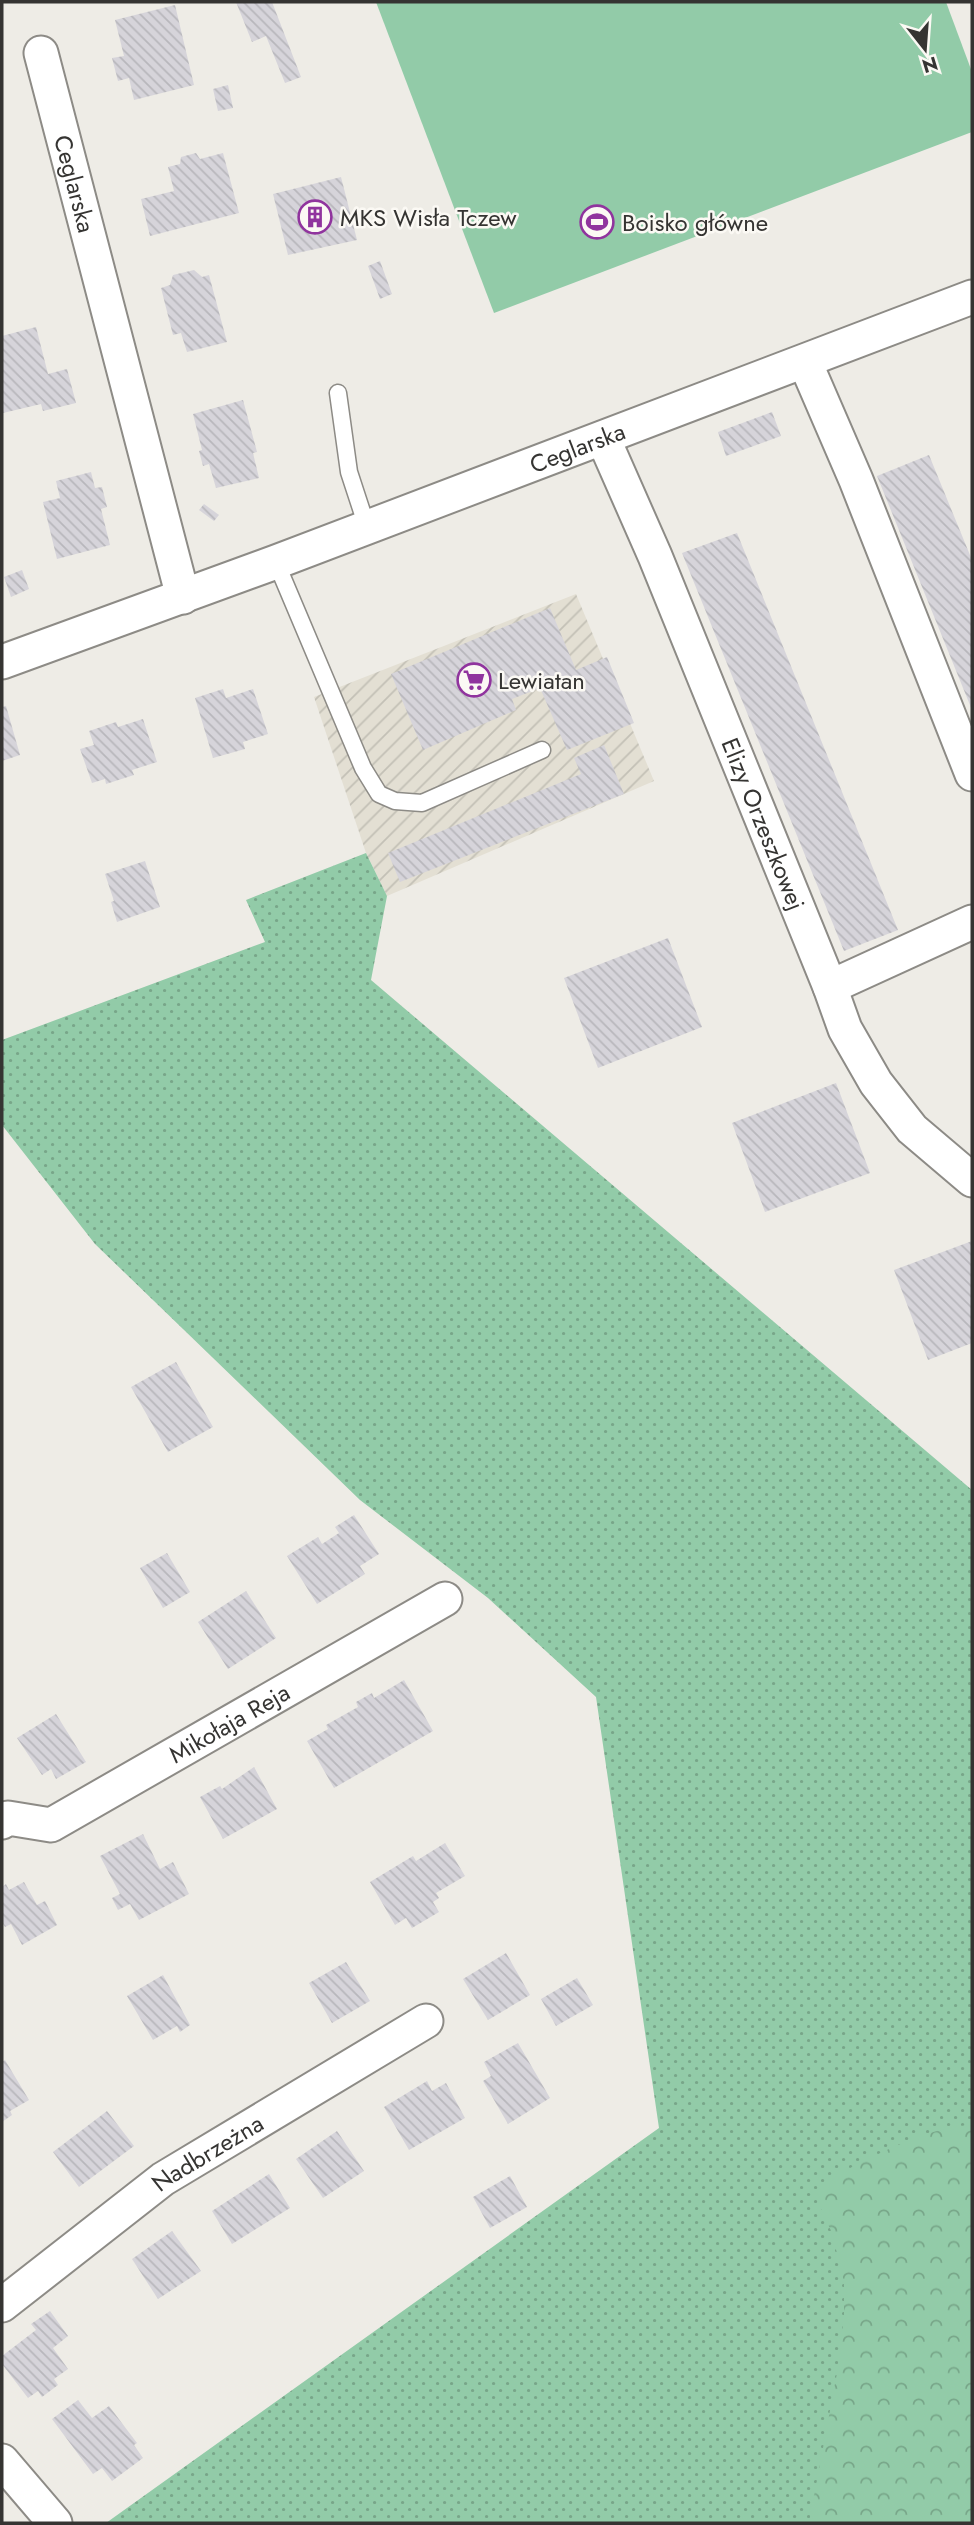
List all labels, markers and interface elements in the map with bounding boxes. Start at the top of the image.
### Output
north arrow [890,14,960,84]
text: N [919,50,941,80]
street label: Ceglarska [46,131,105,236]
building icon: MKS Wisła Tczew [296,198,334,236]
place label: MKS Wisła Tczew [340,200,517,235]
sports icon: Boisko główne [578,203,616,241]
place label: Boisko główne [622,205,768,240]
street label: Ceglarska [524,413,630,481]
supermarket icon: Lewiatan [455,661,493,699]
place label: Lewiatan [498,663,585,698]
street label: Elizy Orzeszkowej [713,732,814,915]
street label: Mikołaja Reja [162,1674,296,1771]
street label: Nadbrzeżna [144,2105,270,2199]

